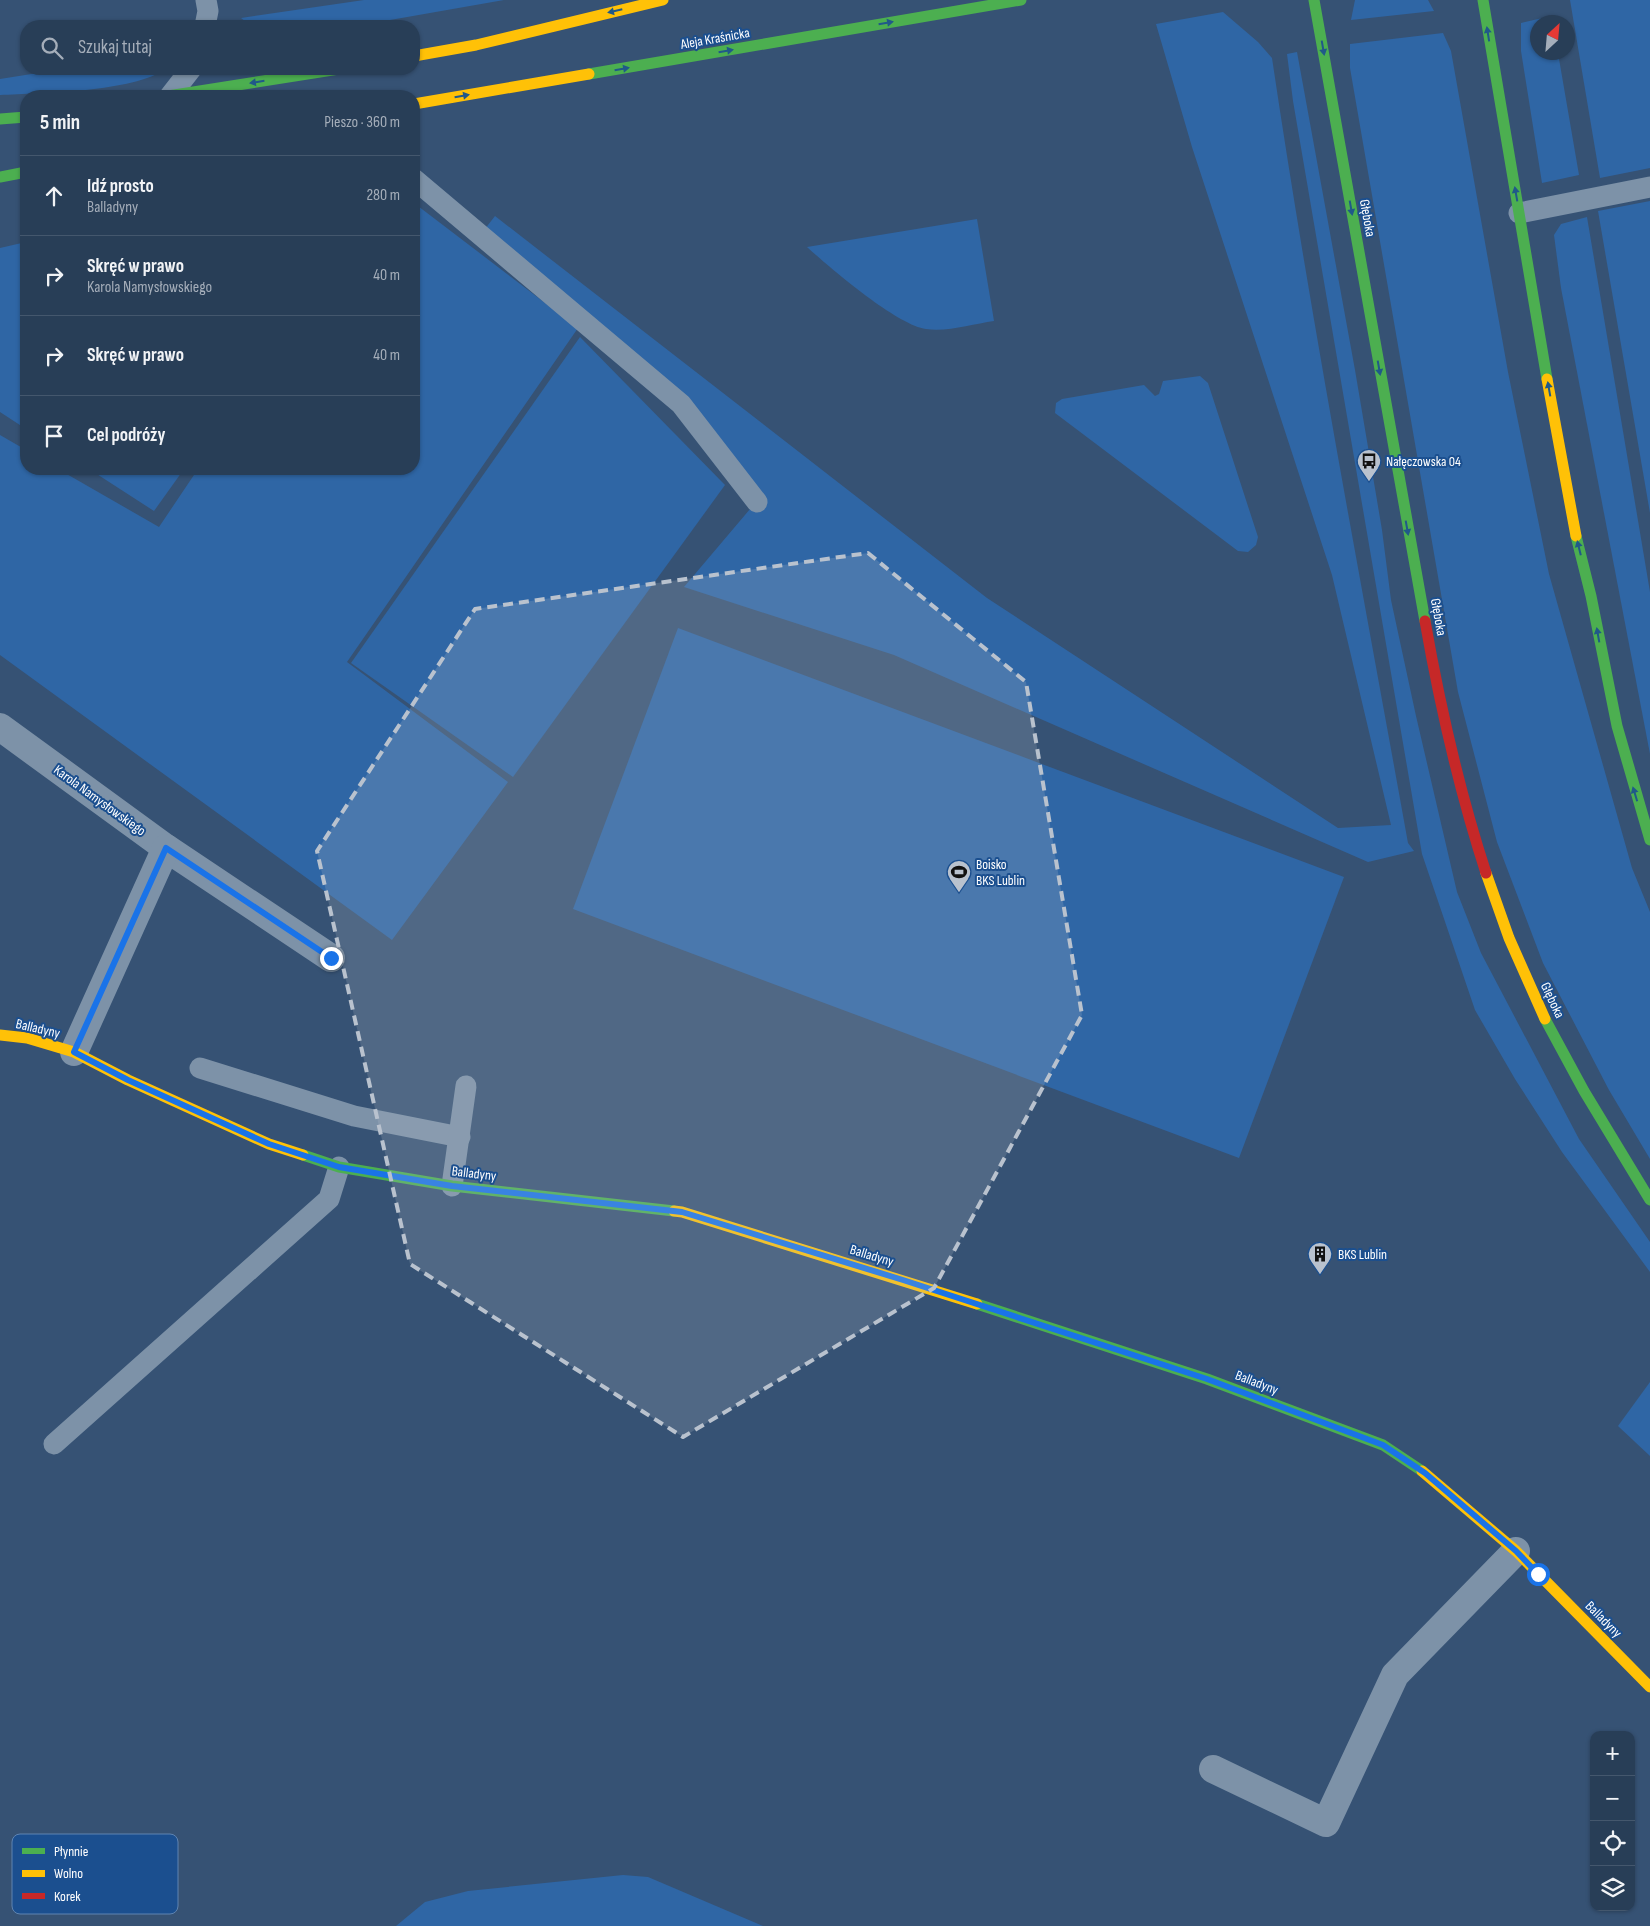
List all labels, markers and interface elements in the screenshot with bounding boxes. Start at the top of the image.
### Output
one-way arrow [608,7,623,15]
north arrow [1530,15,1575,60]
one-way arrow [878,19,894,27]
search box [20,20,420,75]
street label: Aleja Kraśnicka [678,24,751,53]
one-way arrow [1484,26,1492,42]
icon: search [38,34,66,62]
text: Szukaj tutaj [78,36,152,59]
one-way arrow [1319,40,1327,56]
one-way arrow [718,46,734,54]
one-way arrow [614,64,630,72]
one-way arrow [248,79,264,87]
one-way arrow [454,91,470,99]
text: 5 min [40,110,80,135]
text: Pieszo · 360 m [324,113,400,132]
text: Idź prosto [87,175,154,198]
icon: ahead [40,182,68,210]
text: 280 m [366,186,400,205]
one-way arrow [1511,186,1519,202]
text: Balladyny [87,198,138,217]
street label: Głęboka [1356,198,1379,238]
one-way arrow [1347,200,1355,216]
text: Skręć w prawo [87,255,184,278]
icon: right [40,262,68,290]
text: 40 m [373,266,400,285]
text: Karola Namysłowskiego [87,278,212,297]
icon: right [40,342,68,370]
text: Skręć w prawo [87,344,184,367]
text: 40 m [373,346,400,365]
one-way arrow [1376,360,1384,376]
one-way arrow [1544,380,1552,396]
icon: arrive [40,422,68,450]
text: Cel podróży [87,424,165,447]
bus stop icon: Nałęczowska 04 [1356,448,1382,482]
place label: Nałęczowska 04 [1386,453,1461,470]
one-way arrow [1404,520,1412,536]
one-way arrow [1575,541,1583,556]
street label: Głęboka [1427,597,1450,637]
one-way arrow [1593,627,1601,643]
street label: Karola Namysłowskiego [50,761,149,840]
one-way arrow [1631,786,1638,801]
place label: Boisko BKS Lublin [976,856,1025,889]
sports icon: Boisko BKS Lublin [946,859,972,893]
route end [320,947,343,970]
street label: Głęboka [1537,980,1568,1021]
street label: Balladyny [14,1015,62,1042]
street label: Balladyny [451,1162,498,1185]
street label: Balladyny [848,1241,896,1270]
building icon: BKS Lublin [1307,1241,1333,1275]
place label: BKS Lublin [1338,1246,1387,1263]
street label: Balladyny [1233,1366,1281,1399]
route start [1527,1563,1550,1586]
street label: Balladyny [1582,1597,1626,1642]
map controls [1590,1731,1635,1911]
button: + [1590,1731,1635,1776]
button: − [1590,1776,1635,1821]
button: locate [1590,1821,1635,1866]
legend [12,1834,178,1914]
text: Płynnie [54,1843,88,1860]
text: Wolno [54,1865,83,1882]
button: layers [1590,1866,1635,1911]
text: Korek [54,1888,81,1905]

